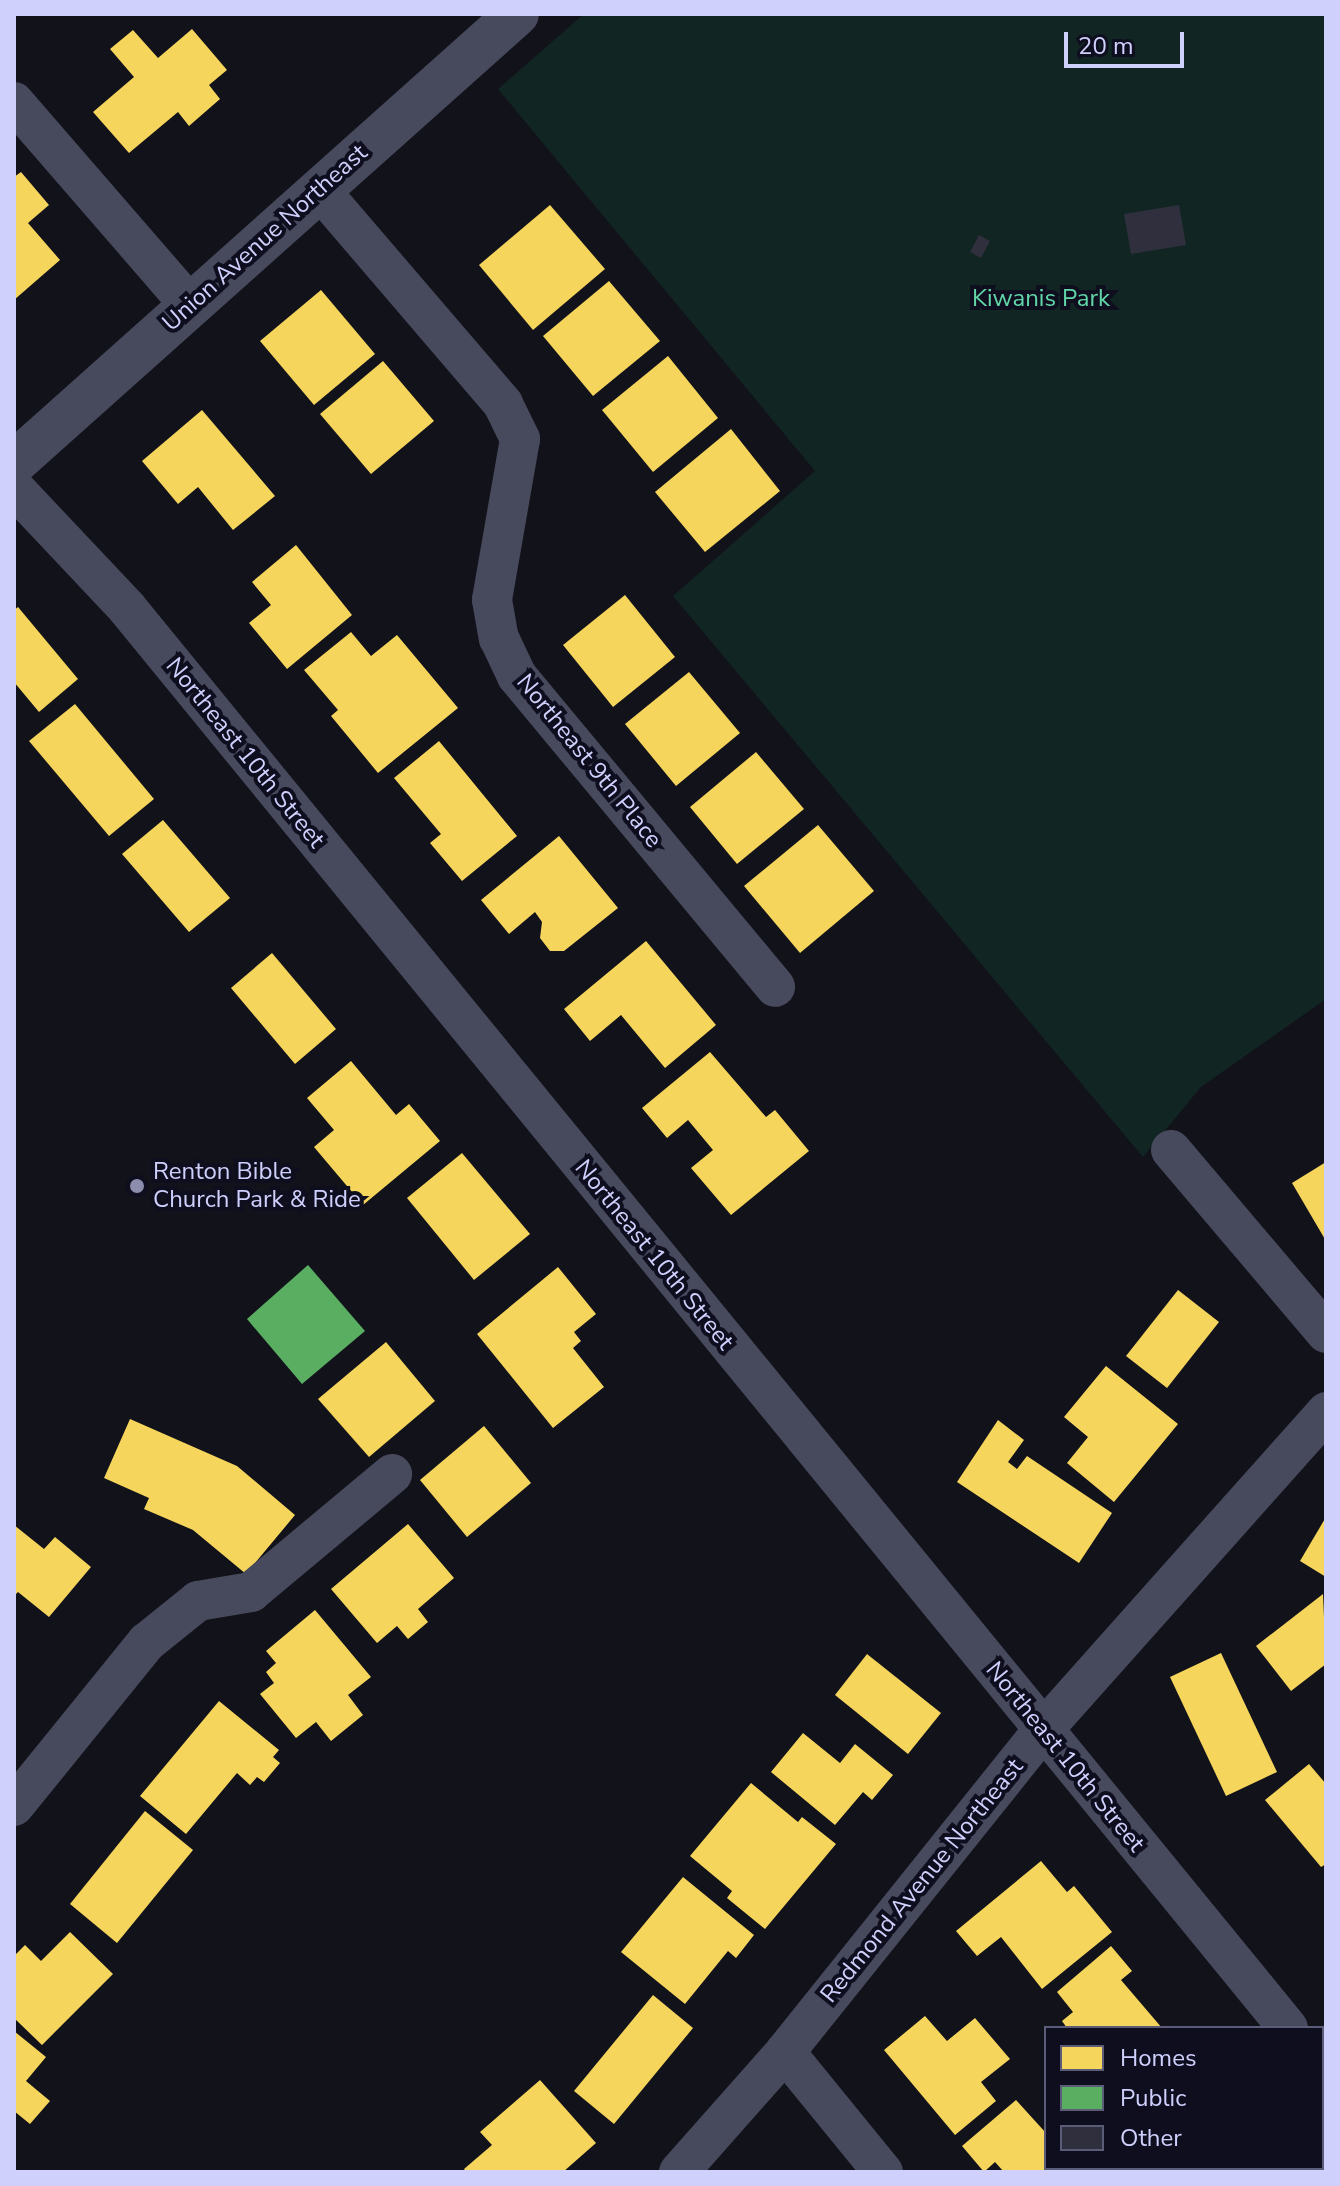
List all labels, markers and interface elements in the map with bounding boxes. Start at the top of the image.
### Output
scale bar [1068,16,1188,66]
text: 20 m [1078,30,1134,62]
street label: Union Avenue Northeast [157,139,373,337]
park label: Kiwanis Park [972,285,1110,313]
street label: Northeast 10th Street [159,652,331,854]
street label: Northeast 9th Place [510,668,668,854]
street label: Northeast 10th Street [568,1154,740,1356]
place label: Renton Bible Church Park & Ride [153,1158,361,1214]
marker: Renton Bible Church Park & Ride [128,1177,146,1195]
street label: Northeast 10th Street [979,1656,1151,1858]
street label: Redmond Avenue Northeast [815,1753,1029,2009]
legend [1044,2026,1324,2170]
text: Homes [1120,2042,1196,2074]
text: Public [1120,2082,1186,2114]
text: Other [1120,2122,1182,2154]

